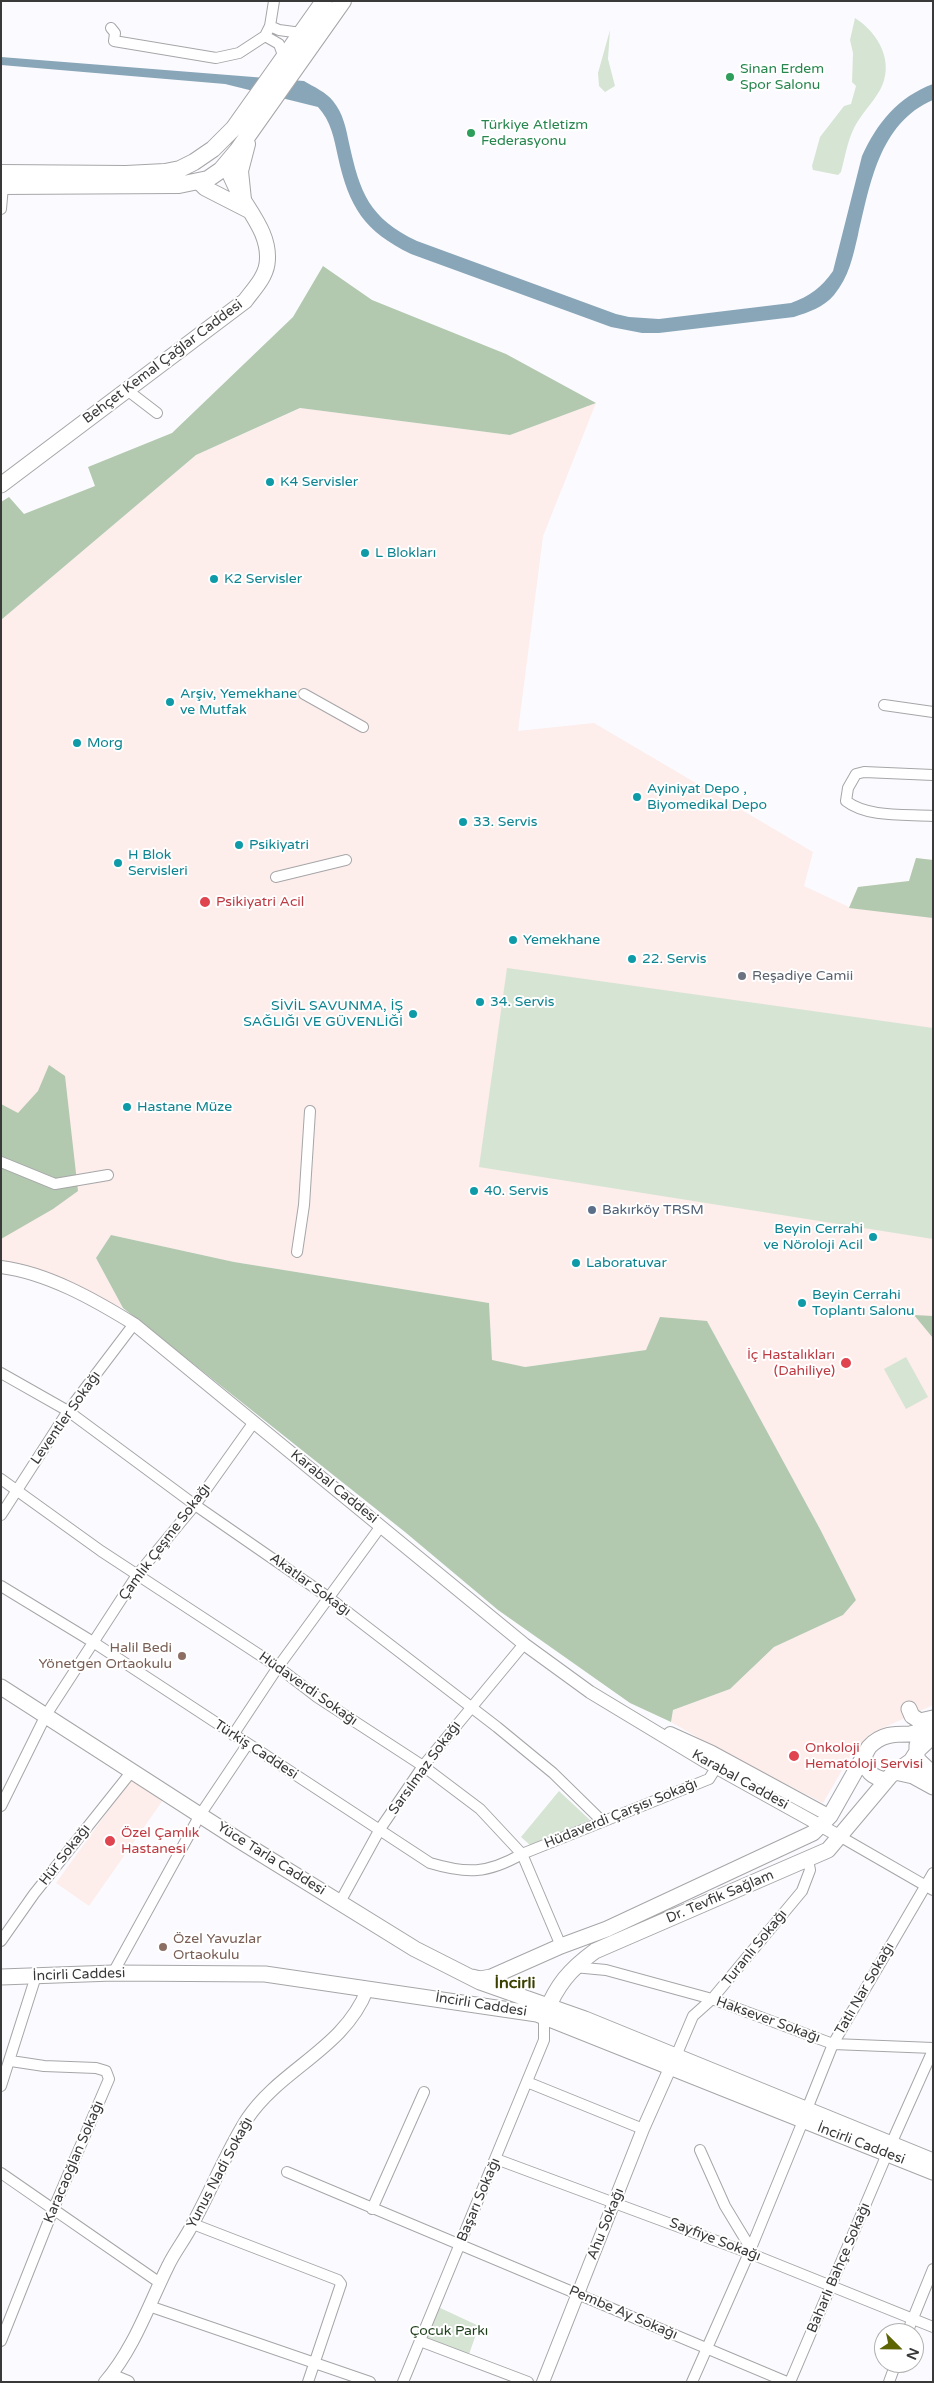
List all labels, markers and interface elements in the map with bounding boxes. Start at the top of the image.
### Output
place label: Sinan Erdem Spor Salonu [740,61,824,94]
marker: Sinan Erdem Spor Salonu [724,71,736,83]
place label: Türkiye Atletizm Federasyonu [481,117,588,150]
marker: Türkiye Atletizm Federasyonu [465,127,477,139]
street label: Behçet Kemal Çağlar Caddesi [80,296,246,428]
place label: K4 Servisler [280,474,358,490]
marker: K4 Servisler [264,476,276,488]
place label: L Blokları [375,545,436,561]
marker: L Blokları [359,547,371,559]
place label: K2 Servisler [224,571,302,587]
marker: K2 Servisler [208,573,220,585]
place label: Arşiv, Yemekhane ve Mutfak [180,686,297,719]
marker: Arşiv, Yemekhane ve Mutfak [164,696,176,708]
place label: Morg [87,735,123,751]
marker: Morg [71,737,83,749]
place label: Ayiniyat Depo , Biyomedikal Depo [647,781,767,814]
marker: Ayiniyat Depo , Biyomedikal Depo [631,791,643,803]
place label: 33. Servis [473,814,537,830]
marker: 33. Servis [457,816,469,828]
place label: Psikiyatri [249,837,309,853]
marker: Psikiyatri [233,839,245,851]
place label: H Blok Servisleri [128,847,188,880]
marker: H Blok Servisleri [112,857,124,869]
place label: Psikiyatri Acil [216,894,304,910]
marker: Psikiyatri Acil [198,895,212,909]
place label: Yemekhane [523,932,600,948]
marker: Yemekhane [507,934,519,946]
place label: 22. Servis [642,951,706,967]
marker: 22. Servis [626,953,638,965]
place label: Reşadiye Camii [752,968,853,984]
marker: Reşadiye Camii [736,970,748,982]
place label: 34. Servis [490,994,554,1010]
marker: 34. Servis [474,996,486,1008]
place label: SİVİL SAVUNMA, İŞ SAĞLIĞI VE GÜVENLİĞİ [243,998,403,1030]
marker: SİVİL SAVUNMA, İŞ SAĞLIĞI VE GÜVENLİĞİ [407,1008,419,1020]
place label: Hastane Müze [137,1099,232,1115]
marker: Hastane Müze [121,1101,133,1113]
place label: 40. Servis [484,1183,548,1199]
marker: 40. Servis [468,1185,480,1197]
place label: Bakırköy TRSM [602,1202,704,1218]
marker: Bakırköy TRSM [586,1204,598,1216]
place label: Beyin Cerrahi ve Nöroloji Acil [764,1221,863,1254]
marker: Beyin Cerrahi ve Nöroloji Acil [867,1231,879,1243]
place label: Laboratuvar [586,1255,667,1271]
marker: Laboratuvar [570,1257,582,1269]
place label: Beyin Cerrahi Toplantı Salonu [812,1287,915,1320]
marker: Beyin Cerrahi Toplantı Salonu [796,1297,808,1309]
place label: İç Hastalıkları (Dahiliye) [747,1347,835,1380]
marker: İç Hastalıkları (Dahiliye) [839,1356,853,1370]
street label: Leventler Sokağı [28,1368,104,1468]
street label: Karabal Caddesi [287,1447,381,1527]
street label: Çamlık Çeşme Sokağı [116,1480,214,1604]
street label: Akatlar Sokağı [266,1550,354,1620]
place label: Halil Bedi Yönetgen Ortaokulu [38,1640,172,1672]
street label: Hüdaverdi Sokağı [255,1649,361,1729]
marker: Halil Bedi Yönetgen Ortaokulu [176,1650,188,1662]
street label: Türkiş Caddesi [211,1717,301,1783]
street label: Sarsılmaz Sokağı [385,1718,465,1818]
place label: Onkoloji Hematoloji Servisi [805,1740,923,1772]
street label: Karabal Caddesi [689,1747,791,1813]
marker: Onkoloji Hematoloji Servisi [787,1749,801,1763]
street label: Hüdaverdi Çarşısı Sokağı [542,1776,700,1852]
street label: Yüce Tarla Caddesi [214,1819,328,1899]
street label: Hür Sokağı [36,1821,94,1889]
place label: Özel Çamlık Hastanesi [121,1825,199,1858]
marker: Özel Çamlık Hastanesi [103,1834,117,1848]
street label: Dr. Tevfik Sağlam [664,1867,776,1927]
street label: Turanlı Sokağı [719,1906,791,1990]
place label: Özel Yavuzlar Ortaokulu [173,1931,262,1964]
street label: Tatlı Nar Sokağı [832,1940,898,2038]
marker: Özel Yavuzlar Ortaokulu [157,1941,169,1953]
street label: İncirli Caddesi [32,1965,126,1985]
district label: İncirli [495,1974,535,1994]
street label: İncirli Caddesi [434,1989,528,2021]
street label: Haksever Sokağı [714,1993,822,2047]
street label: Karacaoğlan Sokağı [41,2098,107,2226]
street label: Yunus Nadi Sokağı [184,2114,256,2232]
street label: İncirli Caddesi [815,2120,907,2168]
street label: Başarı Sokağı [454,2156,504,2244]
street label: Ahu Sokağı [584,2186,628,2262]
street label: Baharlı Bahçe Sokağı [804,2200,874,2336]
street label: Sayfiye Sokağı [667,2215,763,2265]
street label: Pembe Ay Sokağı [566,2283,680,2343]
park label: Çocuk Parkı [410,2323,488,2339]
north arrow [874,2323,924,2373]
text: N [902,2345,922,2362]

